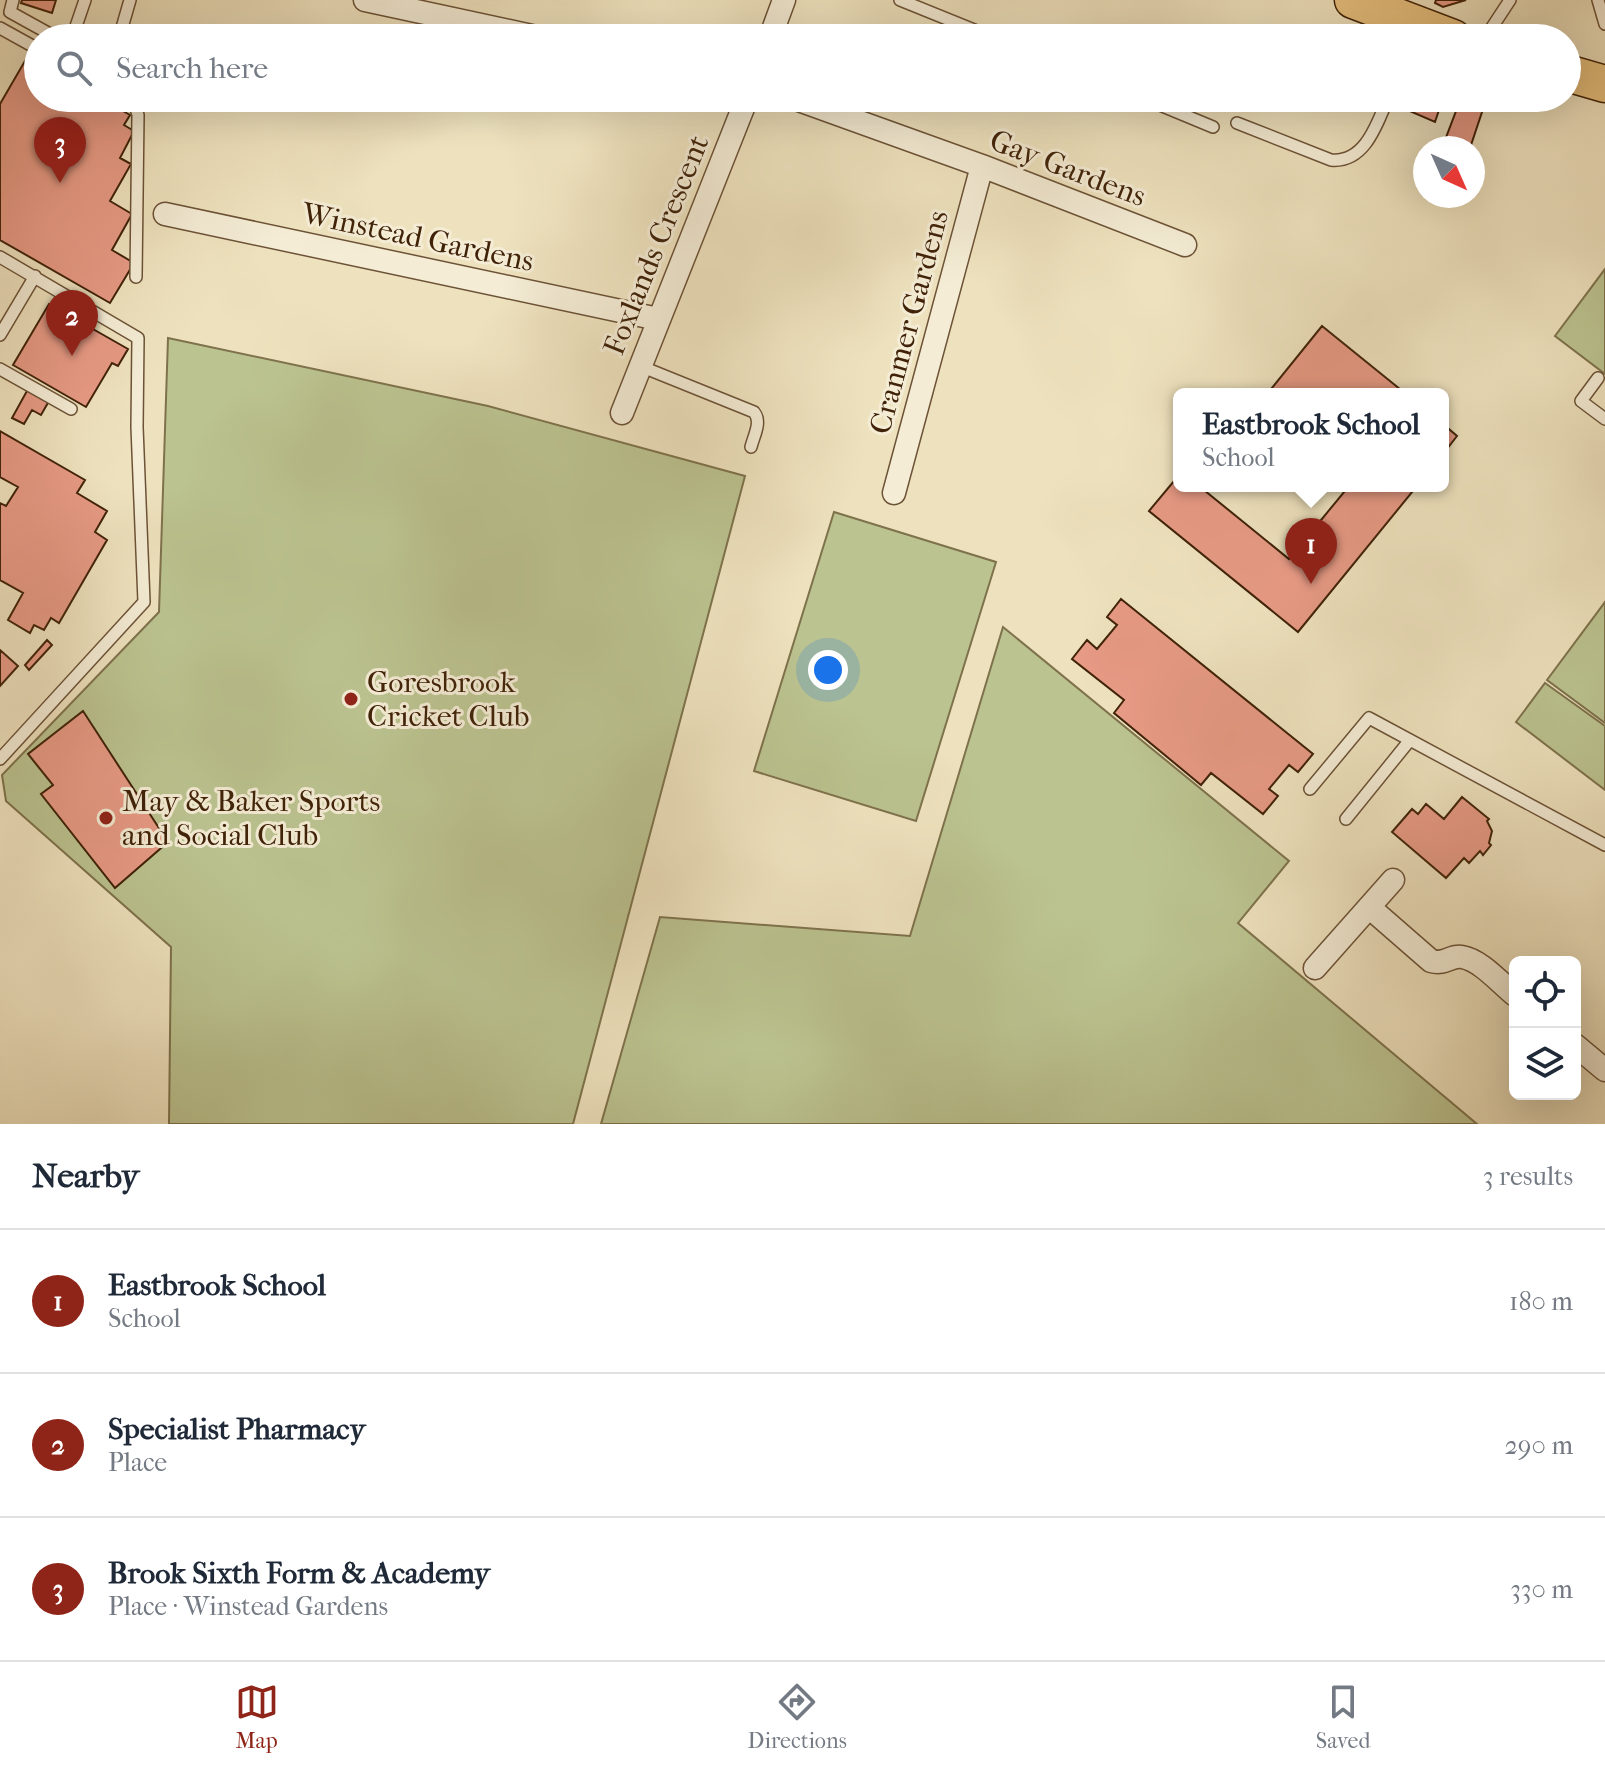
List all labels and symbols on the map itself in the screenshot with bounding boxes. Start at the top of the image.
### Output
pin: 3 [34,117,86,183]
street label: Gay Gardens [985,123,1151,214]
street label: Foxlands Crescent [596,130,717,360]
north arrow [1413,136,1485,208]
street label: Winstead Gardens [298,196,537,279]
street label: Cranmer Gardens [863,206,956,438]
pin: 2 [46,290,98,356]
pin: 1 [1285,518,1337,584]
your location [808,650,848,690]
place label: Goresbrook Cricket Club [367,665,529,734]
marker: Goresbrook Cricket Club [342,690,360,708]
place label: May & Baker Sports and Social Club [122,784,380,853]
marker: May & Baker Sports and Social Club [97,809,115,827]

